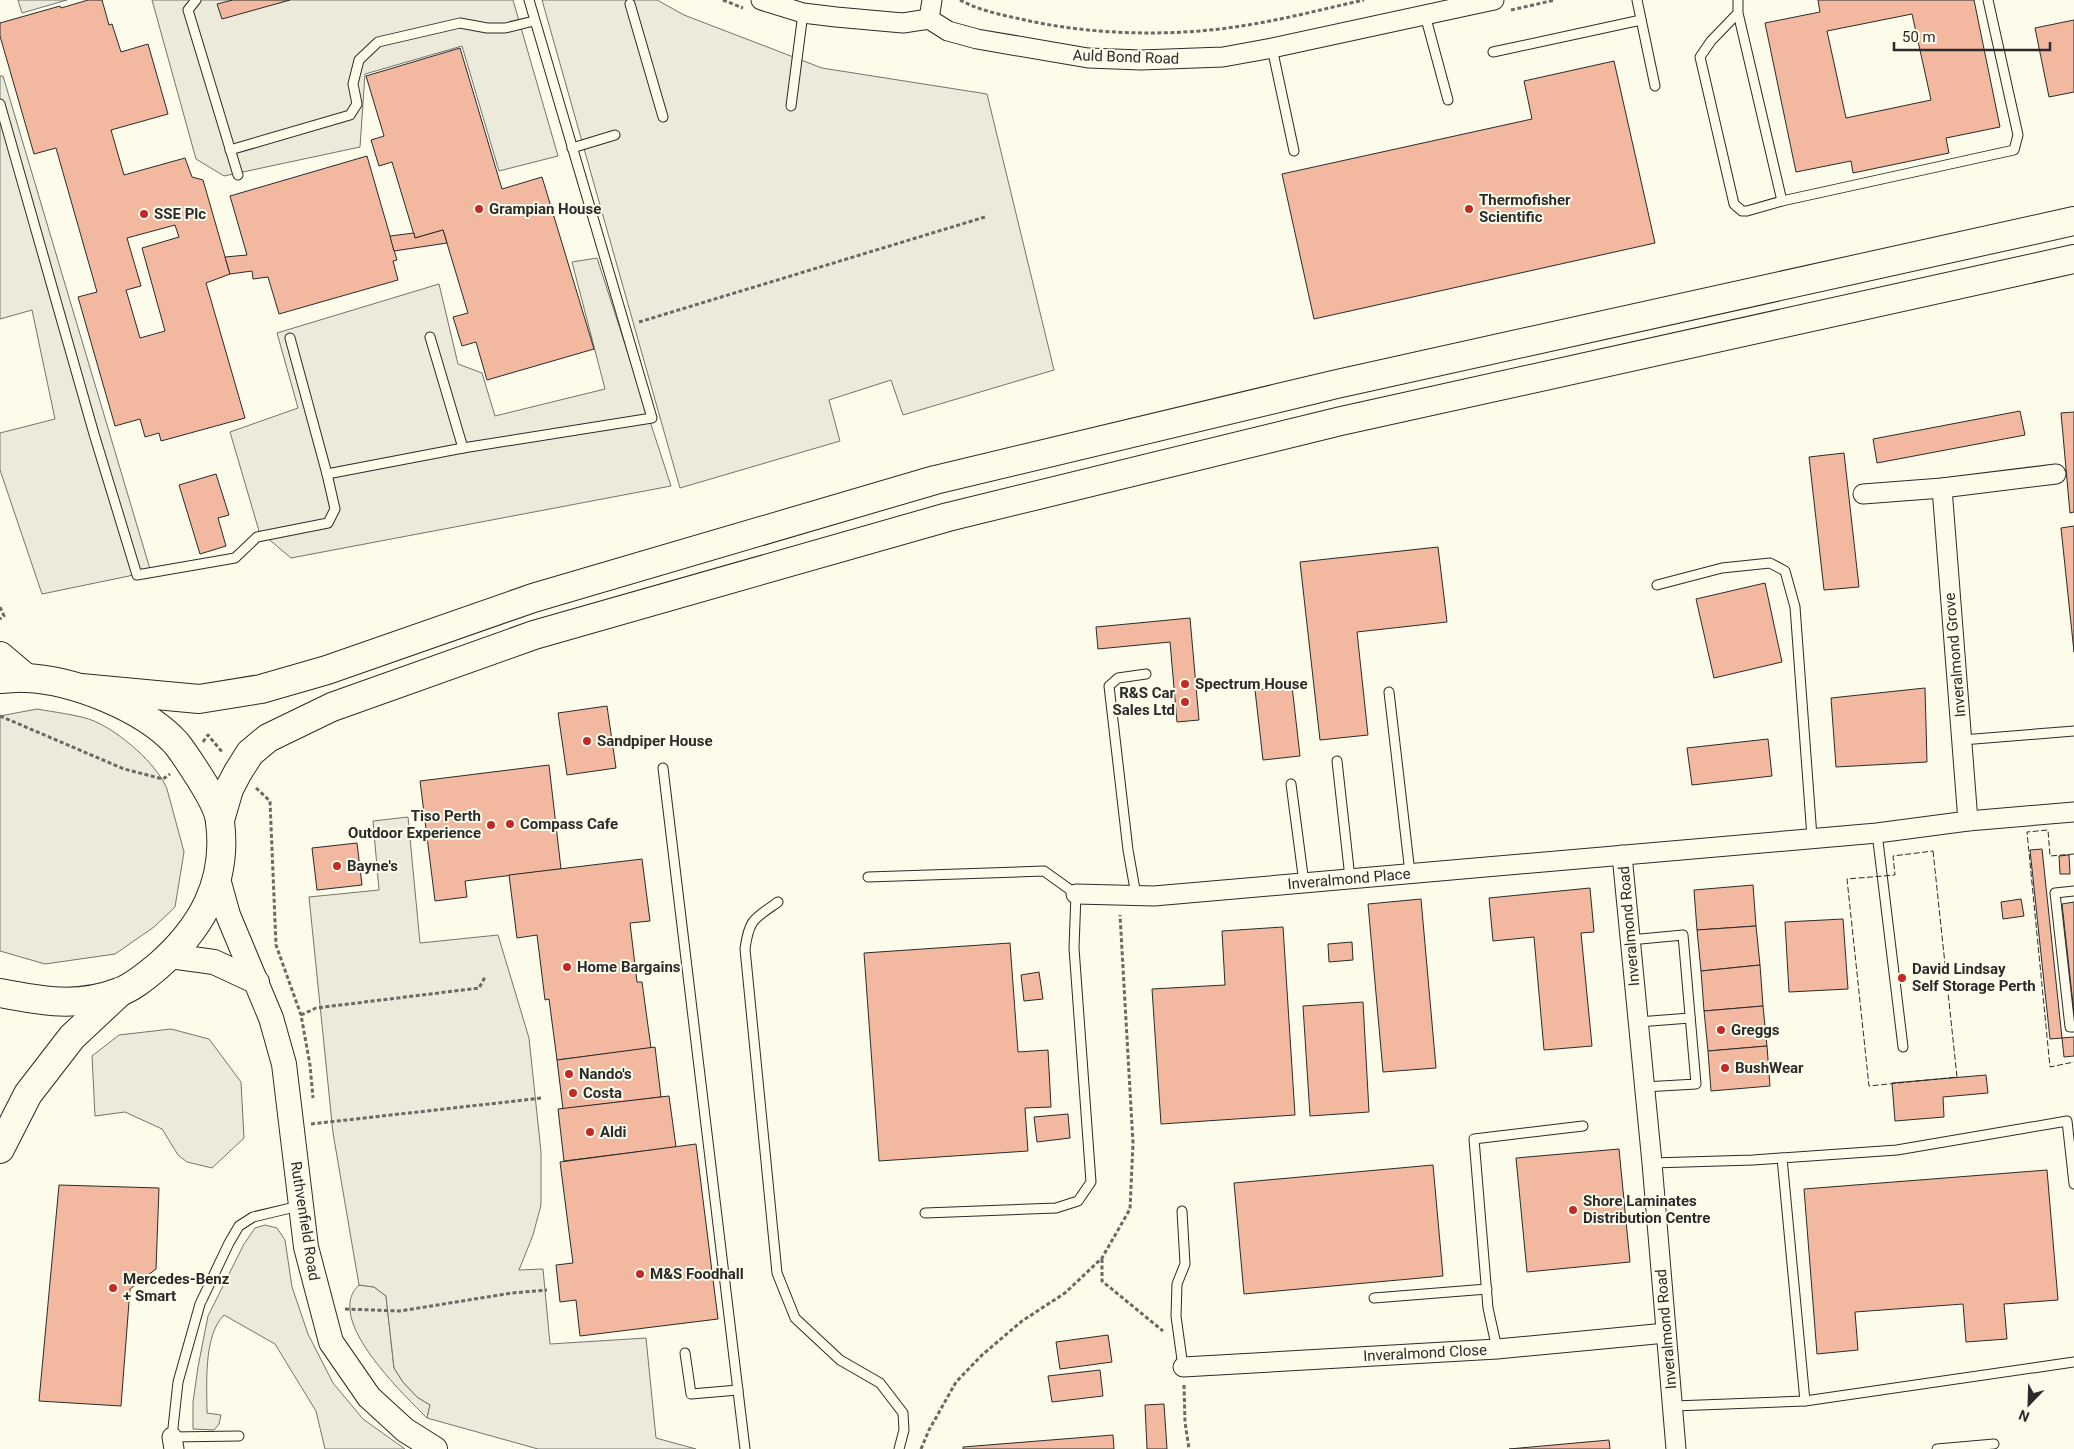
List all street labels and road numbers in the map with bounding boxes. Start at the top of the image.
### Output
street label: Auld Bond Road [1072,46,1180,68]
street label: Inveralmond Grove [1941,592,1969,718]
street label: Inveralmond Place [1287,865,1411,893]
street label: Inveralmond Road [1615,865,1643,987]
street label: Ruthvenfield Road [287,1160,323,1282]
street label: Inveralmond Road [1652,1268,1680,1390]
street label: Inveralmond Close [1363,1341,1487,1365]

